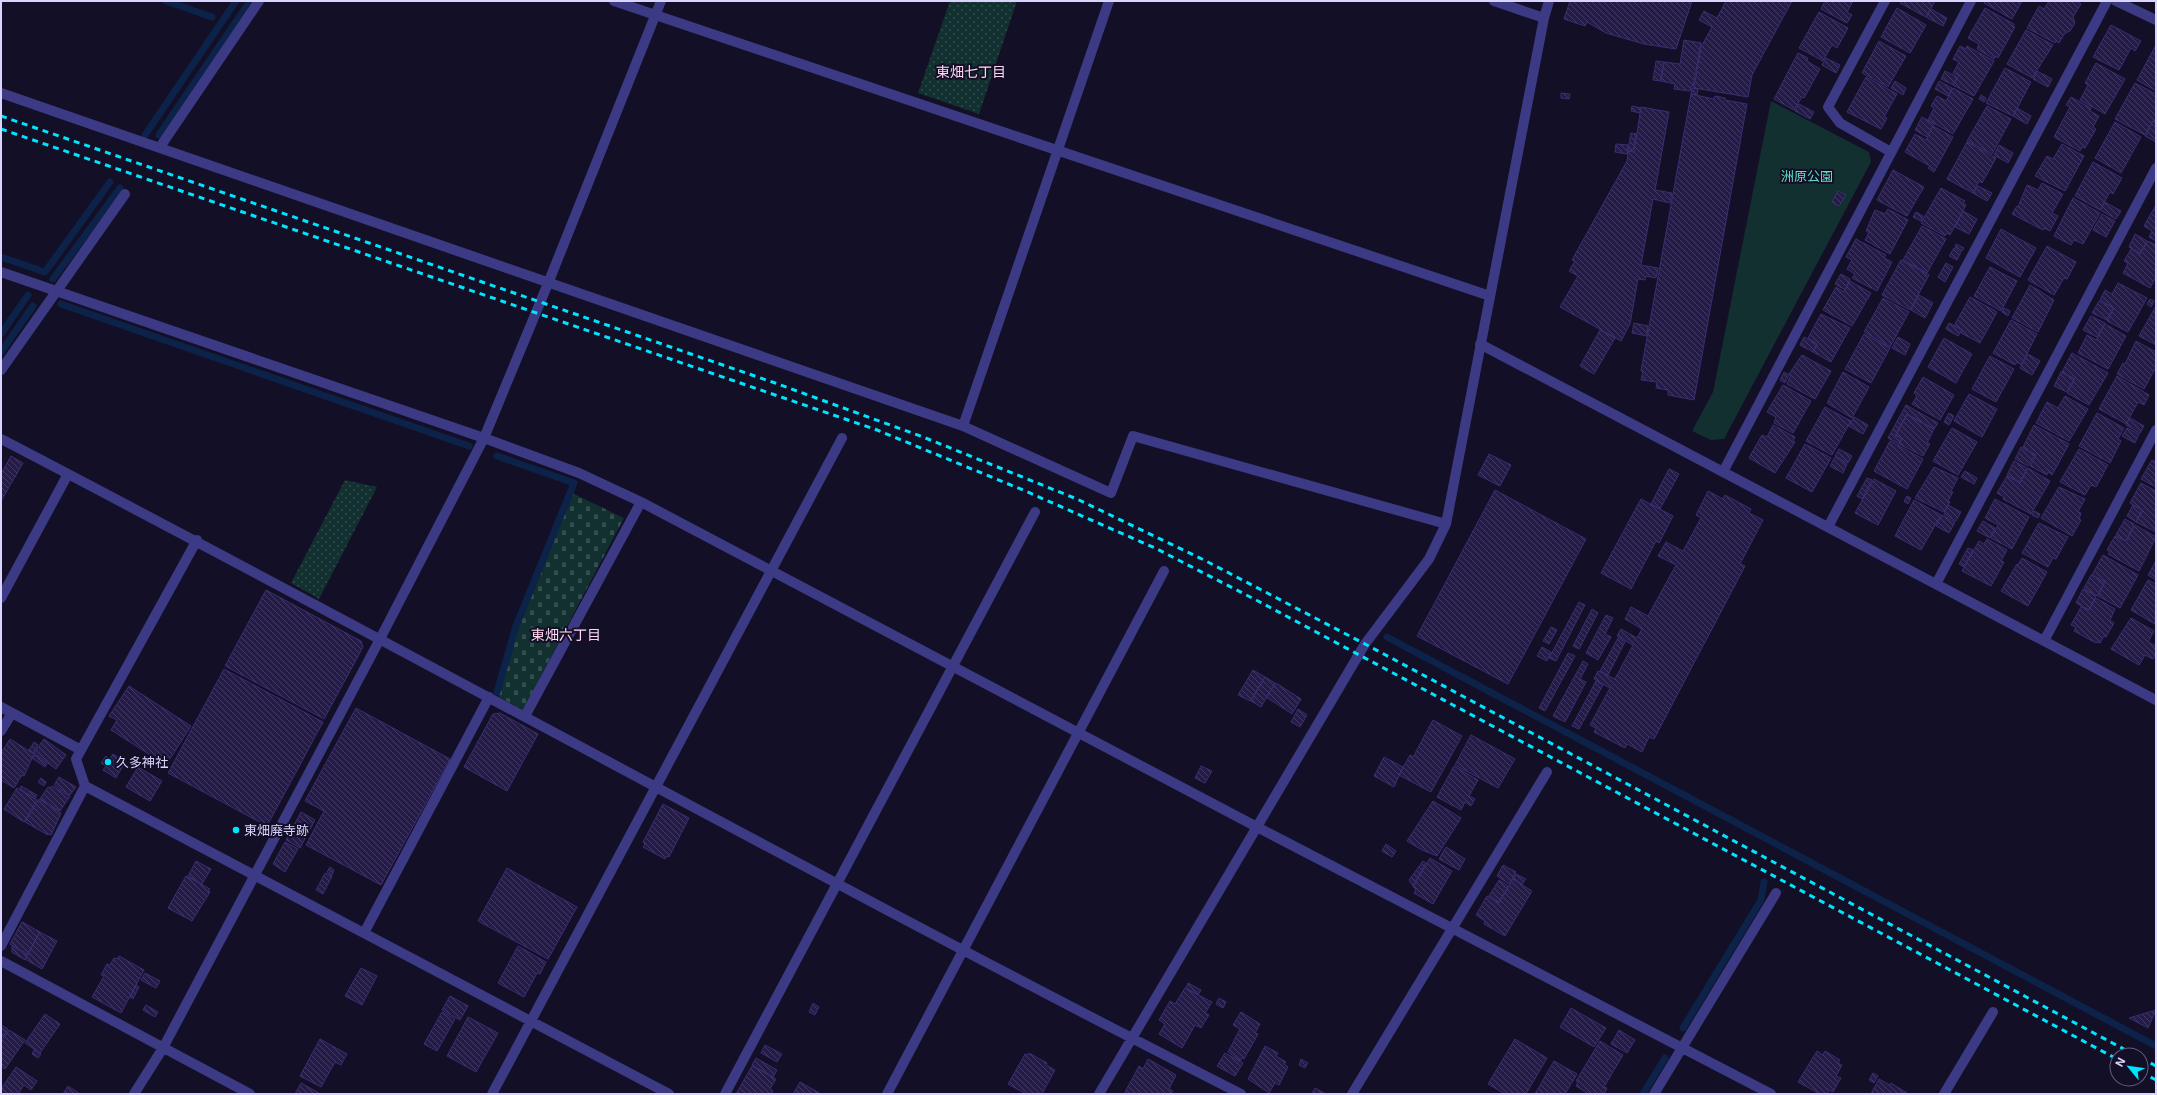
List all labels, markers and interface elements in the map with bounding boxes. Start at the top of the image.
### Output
district label: 東畑七丁目 [936,63,1006,80]
park label: 洲原公園 [1781,168,1833,184]
district label: 東畑六丁目 [531,626,601,643]
place label: 久多神社 [116,754,168,770]
marker: 久多神社 [103,757,113,767]
place label: 東畑廃寺跡 [244,822,309,838]
marker: 東畑廃寺跡 [231,825,241,835]
north arrow [2109,1047,2149,1087]
text: N [2112,1055,2128,1069]

